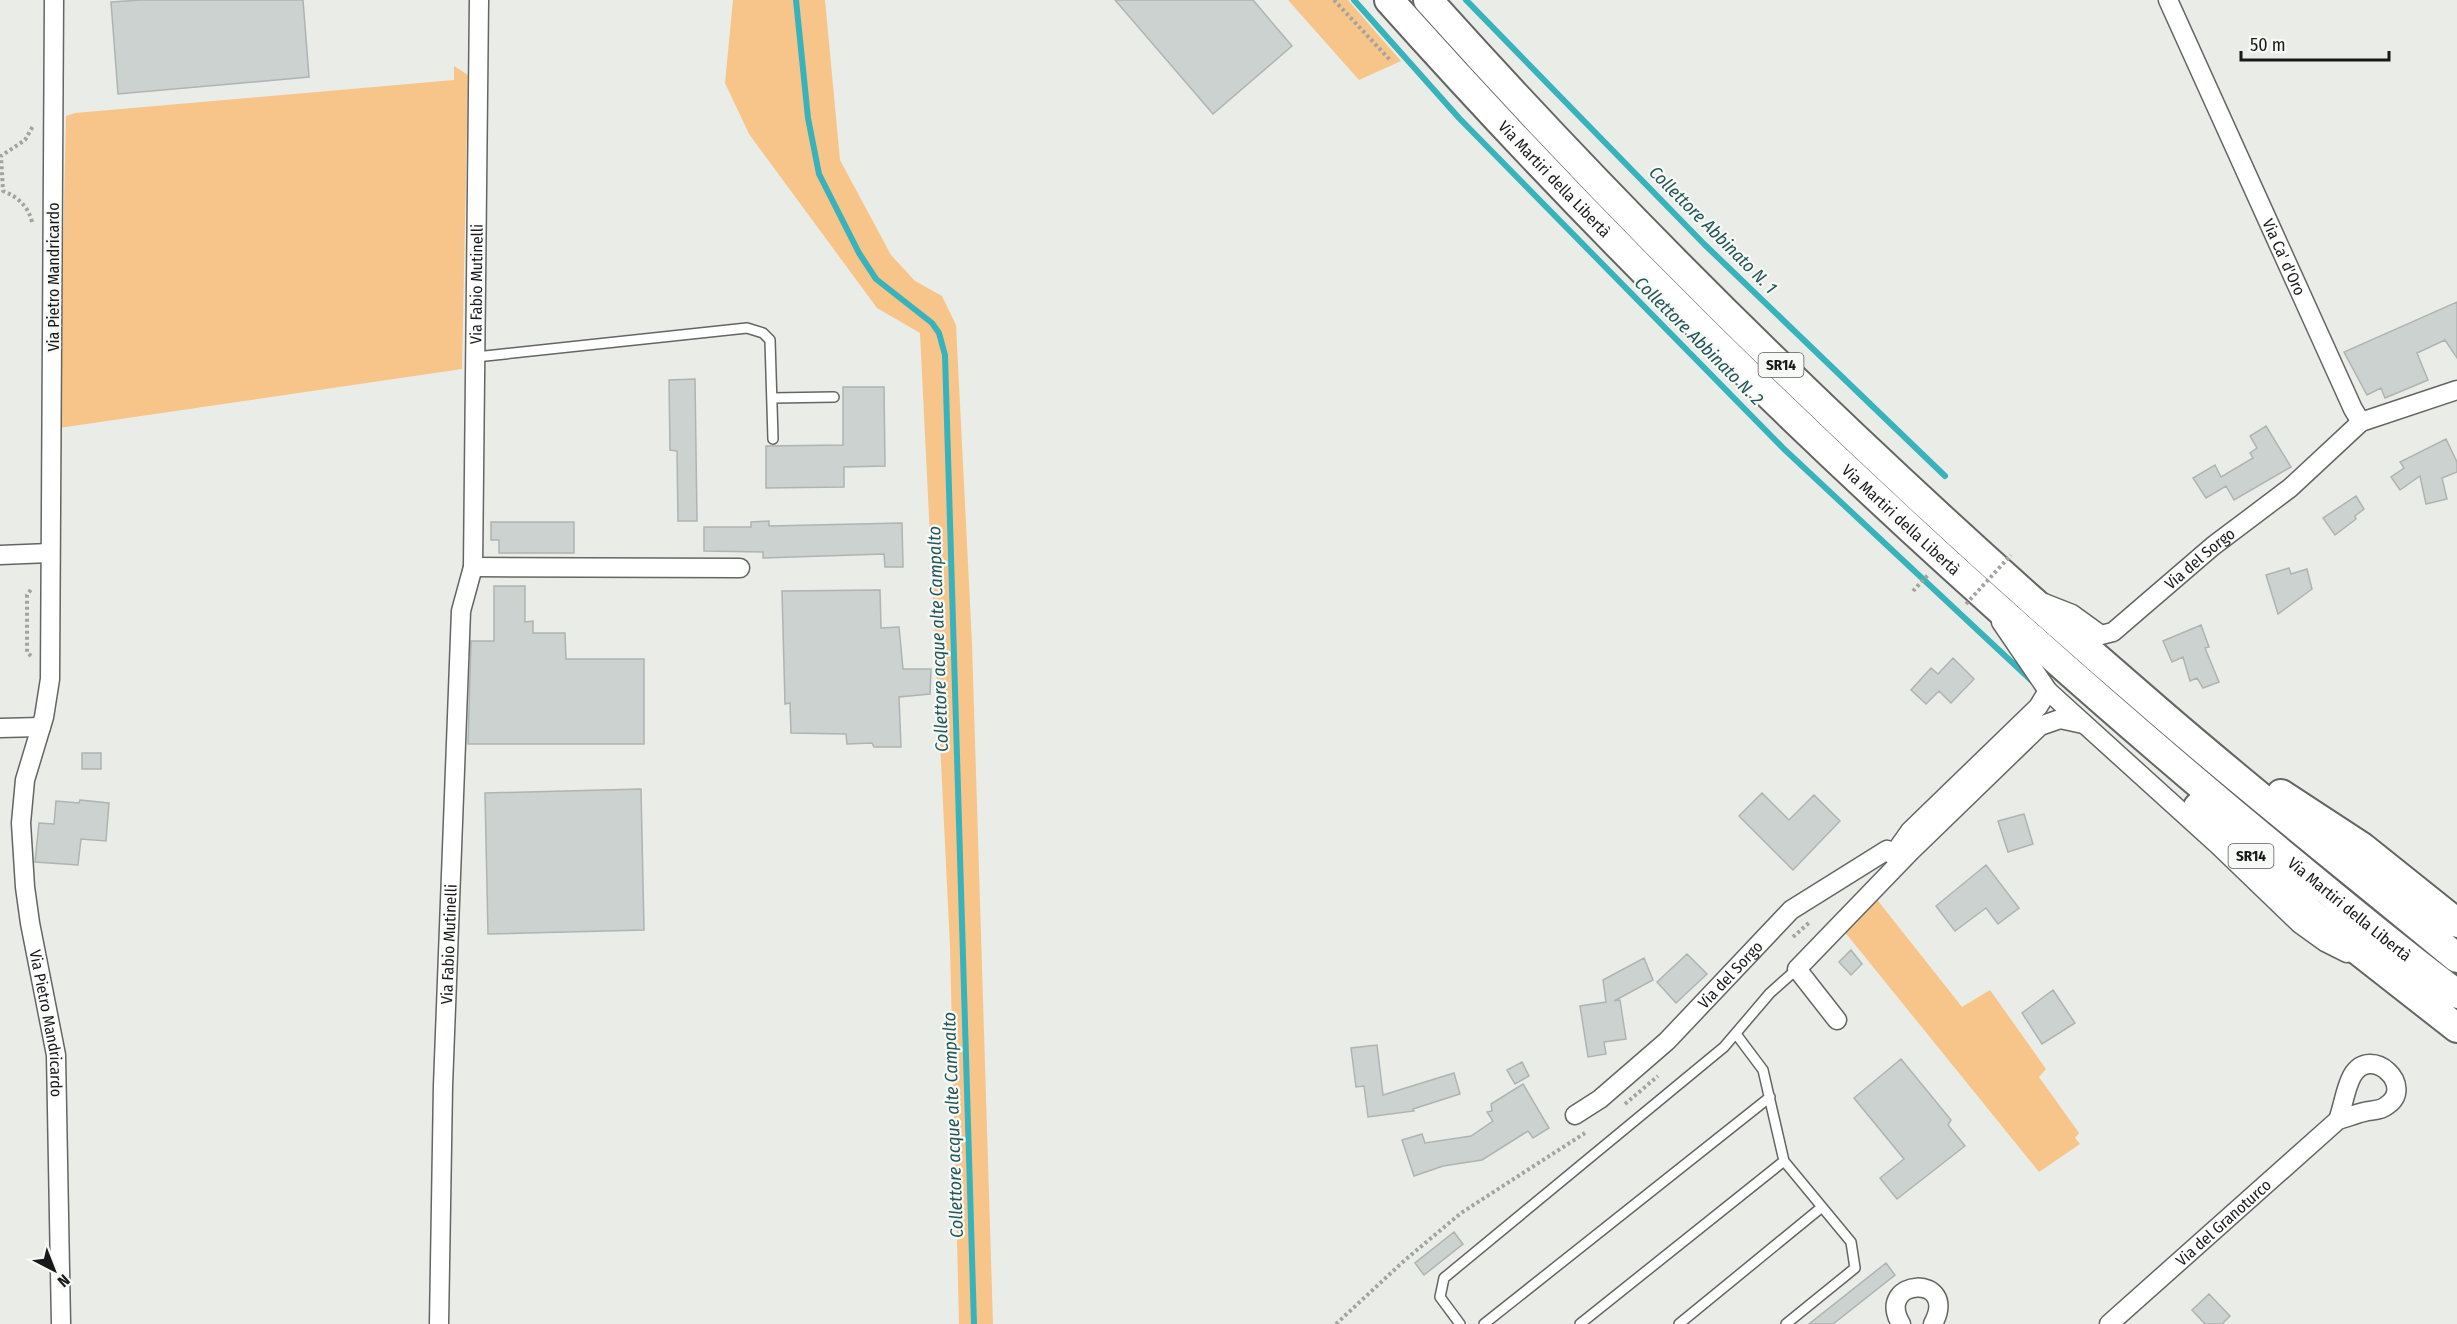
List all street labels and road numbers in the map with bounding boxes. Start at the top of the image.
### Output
street label: Via Martiri della Libertà [1494,117,1615,242]
street label: Via Pietro Mandricardo [44,202,63,352]
street label: Via Ca' d'Oro [2258,216,2309,298]
street label: Via Fabio Mutinelli [466,224,487,344]
road number: SR14 [1758,353,1804,377]
street label: Via Martiri della Libertà [1838,461,1964,579]
street label: Via del Sorgo [2161,524,2239,593]
road number: SR14 [2228,844,2274,868]
street label: Via Martiri della Libertà [2284,853,2415,965]
street label: Via Fabio Mutinelli [437,884,461,1005]
street label: Via del Sorgo [1694,937,1767,1012]
street label: Via Pietro Mandricardo [25,948,66,1097]
street label: Via del Granoturco [2172,1175,2275,1270]

